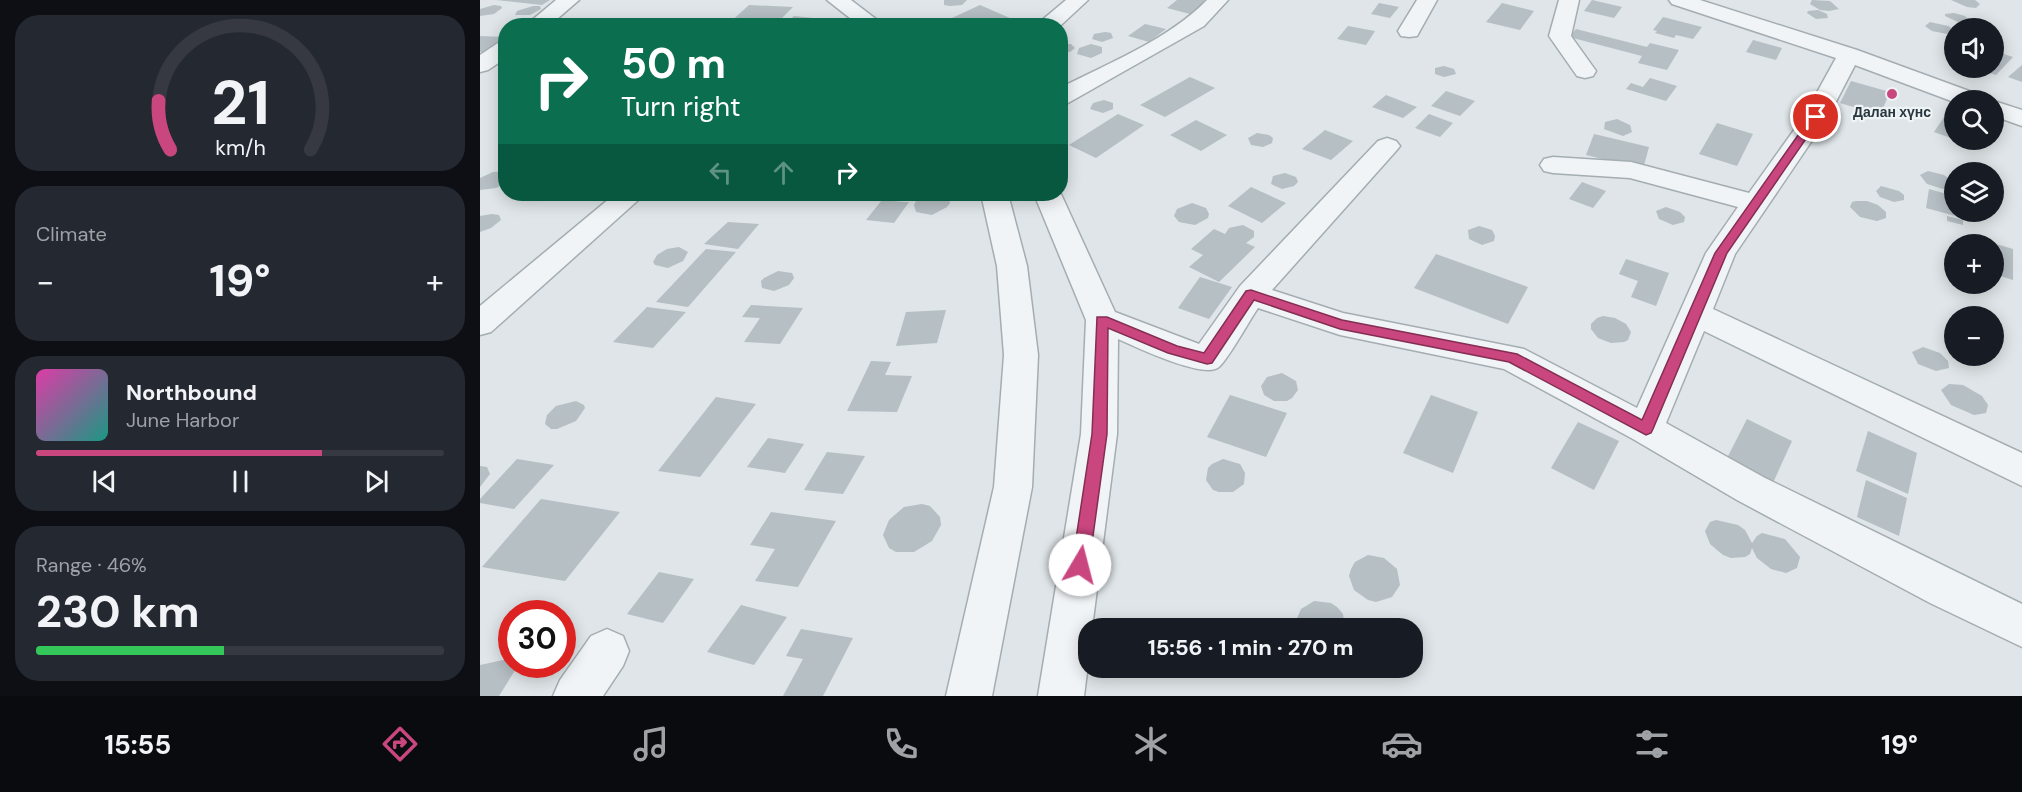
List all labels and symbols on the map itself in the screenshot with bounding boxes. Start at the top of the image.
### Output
marker: Далан хүнс [1885,87,1899,101]
pin [1790,91,1841,142]
place label: Далан хүнс [1853,103,1931,121]
position arrow [1048,533,1112,597]
speed limit sign: 30 [498,600,576,678]

